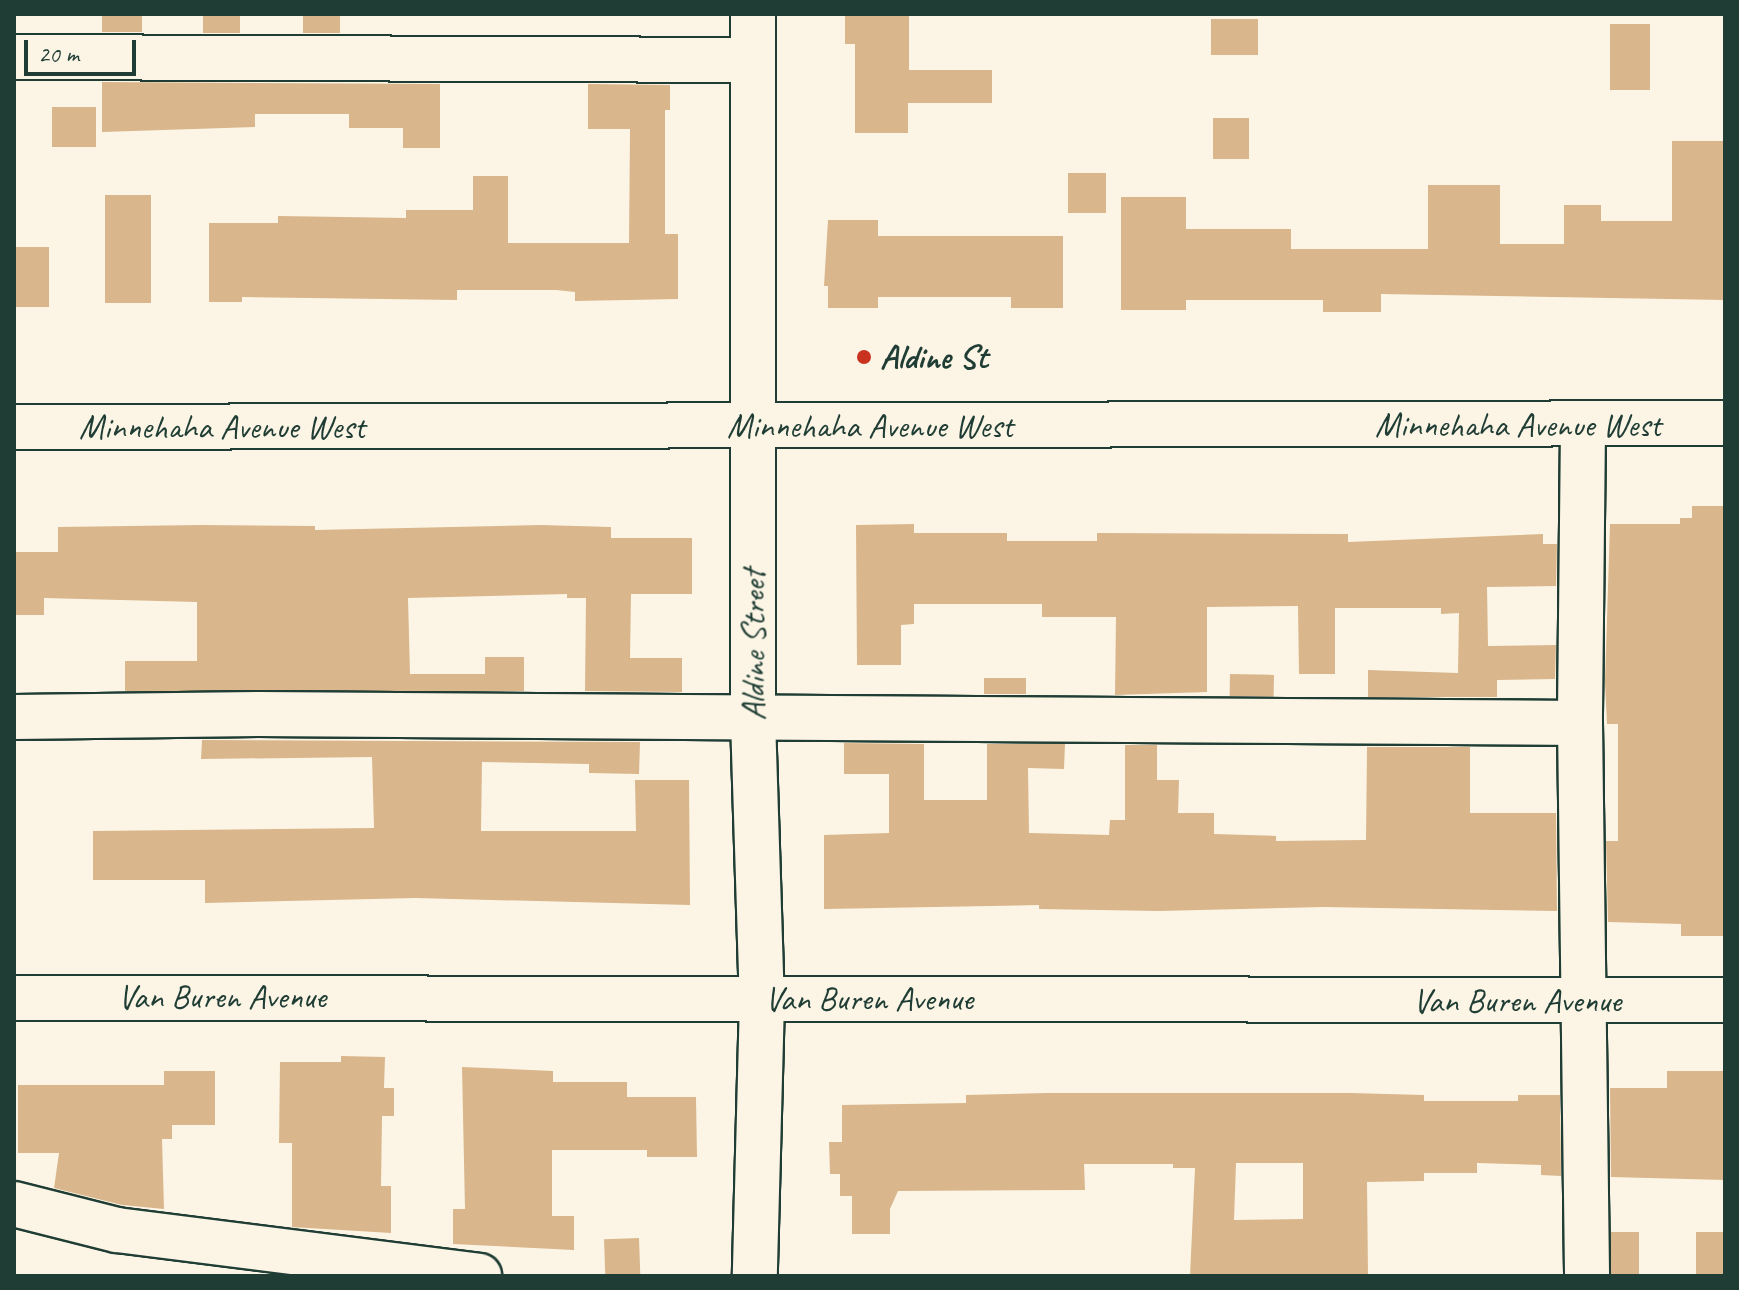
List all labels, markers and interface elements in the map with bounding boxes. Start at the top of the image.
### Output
scale bar [28,24,140,74]
text: 20 m [38,39,79,69]
place label: Aldine St [880,337,988,377]
marker: Aldine St [855,348,873,366]
street label: Minnehaha Avenue West [1375,405,1661,445]
street label: Minnehaha Avenue West [727,406,1013,446]
street label: Minnehaha Avenue West [79,407,365,447]
street label: Aldine Street [733,569,773,721]
street label: Van Buren Avenue [118,977,326,1017]
street label: Van Buren Avenue [765,979,973,1019]
street label: Van Buren Avenue [1413,981,1621,1021]

